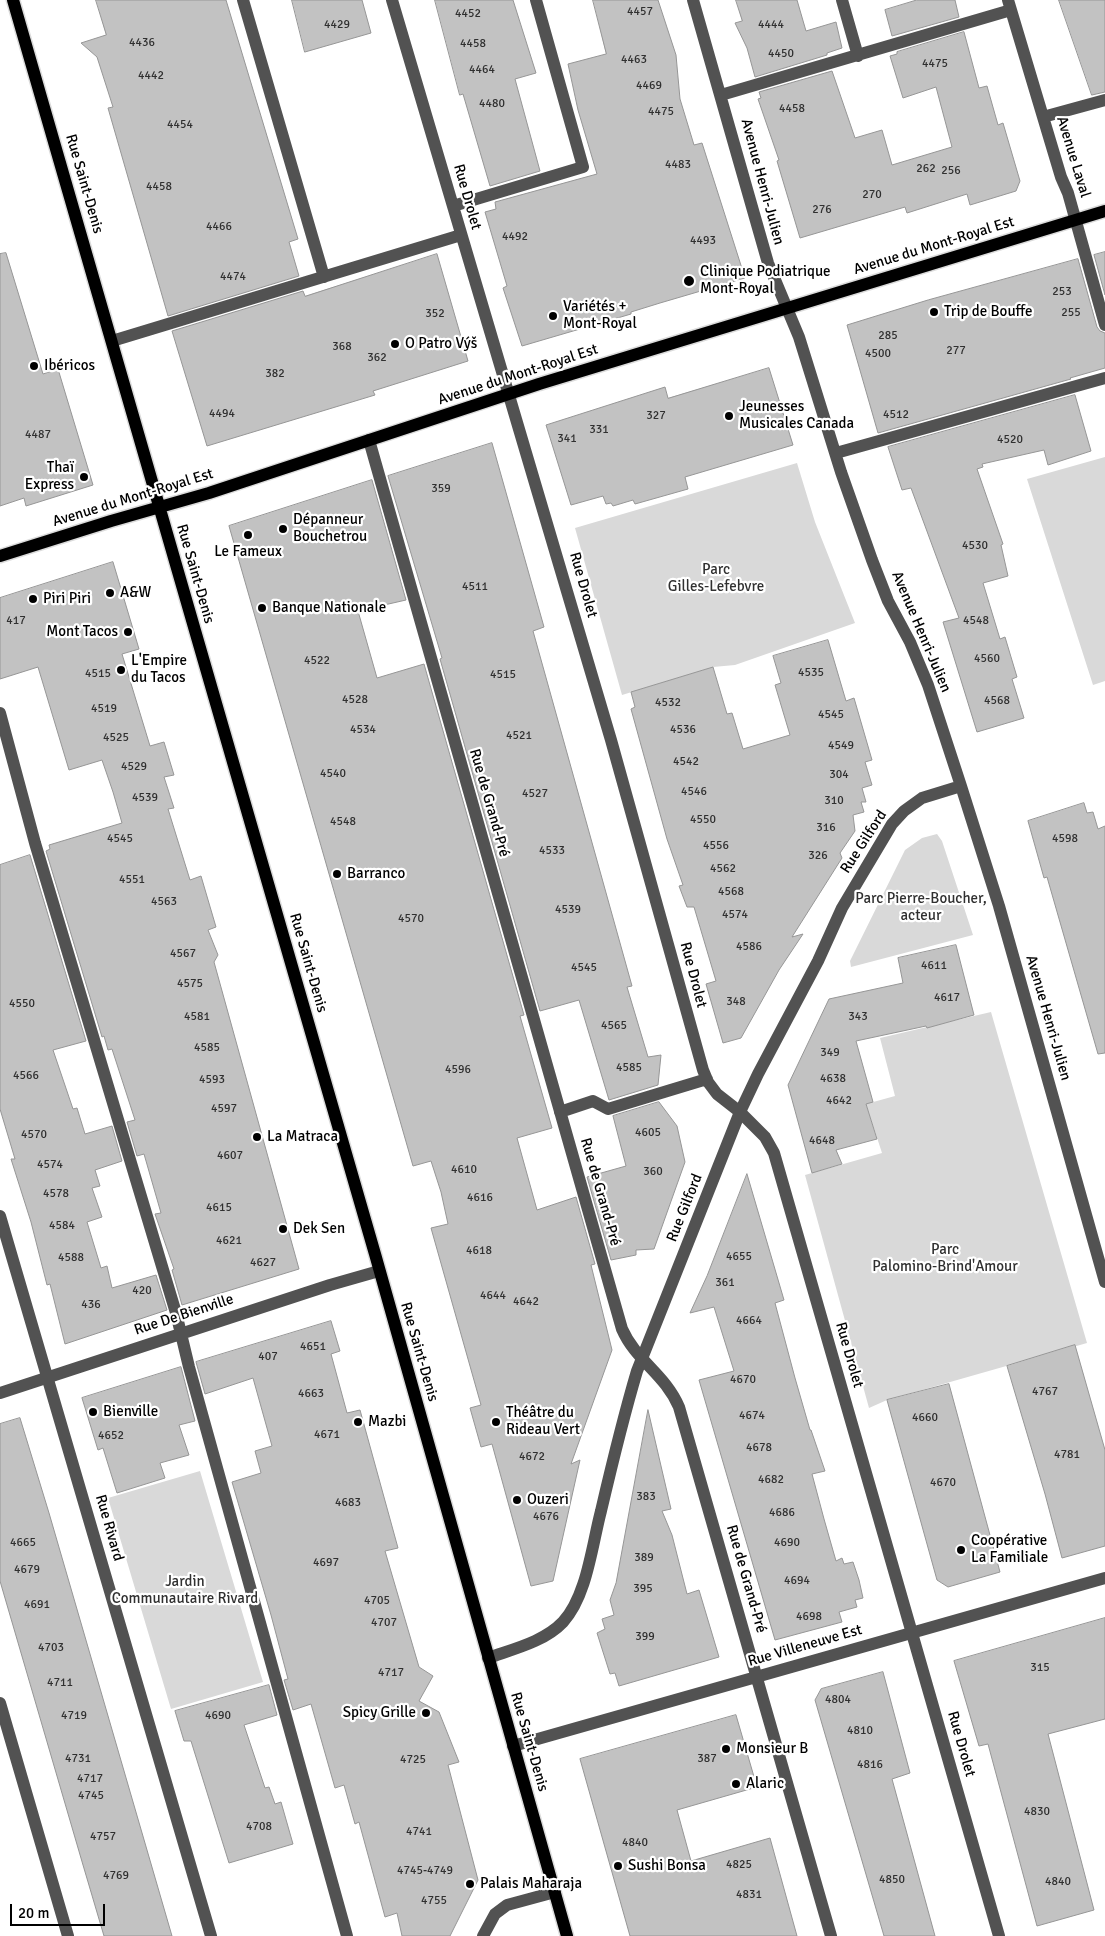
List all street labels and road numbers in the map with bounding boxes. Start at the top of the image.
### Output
street label: Avenue Laval [1052,114,1094,200]
street label: Avenue Henri-Julien [737,117,787,247]
street label: Rue Saint-Denis [61,132,107,236]
street label: Rue Drolet [449,162,485,232]
street label: Avenue du Mont-Royal Est [851,213,1017,279]
street label: Avenue du Mont-Royal Est [436,341,600,409]
street label: Avenue du Mont-Royal Est [50,465,216,531]
street label: Rue Saint-Denis [172,522,218,626]
street label: Rue Drolet [565,550,601,620]
street label: Avenue Henri-Julien [887,569,955,695]
street label: Rue de Grand-Pré [465,747,513,859]
street label: Rue Gilford [837,807,891,877]
street label: Rue Saint-Denis [285,911,331,1015]
street label: Rue Drolet [676,940,710,1010]
street label: Avenue Henri-Julien [1021,953,1075,1083]
street label: Rue de Grand-Pré [576,1136,624,1248]
street label: Rue Gilford [663,1171,707,1245]
street label: Rue De Bienville [132,1290,236,1340]
street label: Rue Saint-Denis [396,1300,442,1404]
street label: Rue Drolet [831,1320,867,1390]
street label: Rue Rivard [91,1493,127,1563]
street label: Rue de Grand-Pré [722,1523,770,1635]
street label: Rue Villeneuve Est [746,1621,864,1671]
street label: Rue Saint-Denis [506,1690,552,1794]
street label: Rue Drolet [943,1709,979,1779]

